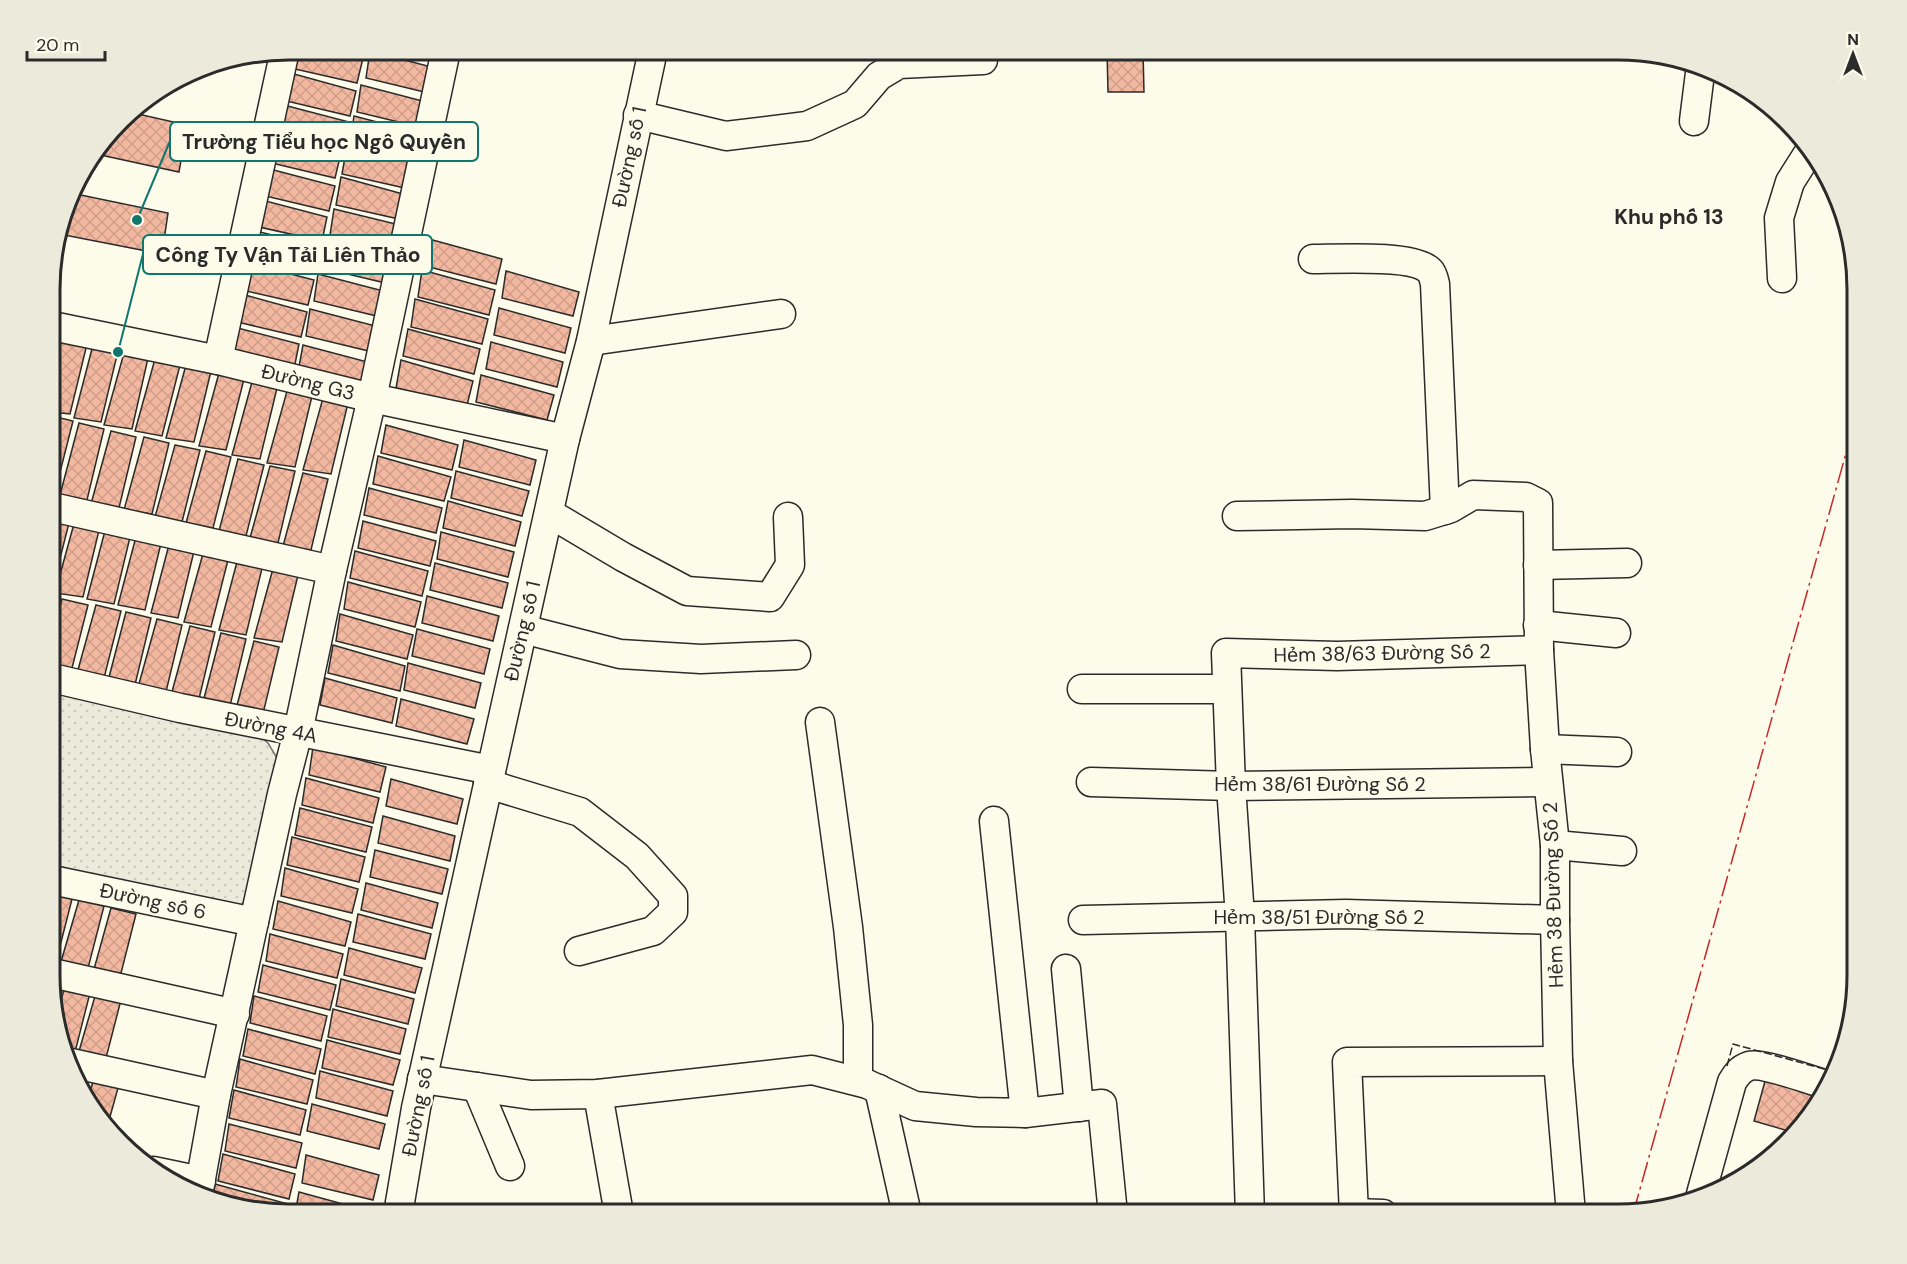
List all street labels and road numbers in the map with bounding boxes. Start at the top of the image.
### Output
street label: Đường số 1 [606,104,652,210]
street label: Đường G3 [258,358,358,406]
street label: Đường số 1 [498,578,546,684]
street label: Hẻm 38/63 Đường Số 2 [1273,638,1491,668]
street label: Đường 4A [222,705,320,749]
street label: Hẻm 38/61 Đường Số 2 [1214,771,1426,797]
street label: Hẻm 38 Đường Số 2 [1537,802,1569,988]
street label: Đường số 6 [97,877,209,925]
street label: Hẻm 38/51 Đường Số 2 [1213,904,1425,930]
street label: Đường số 1 [395,1053,441,1159]

